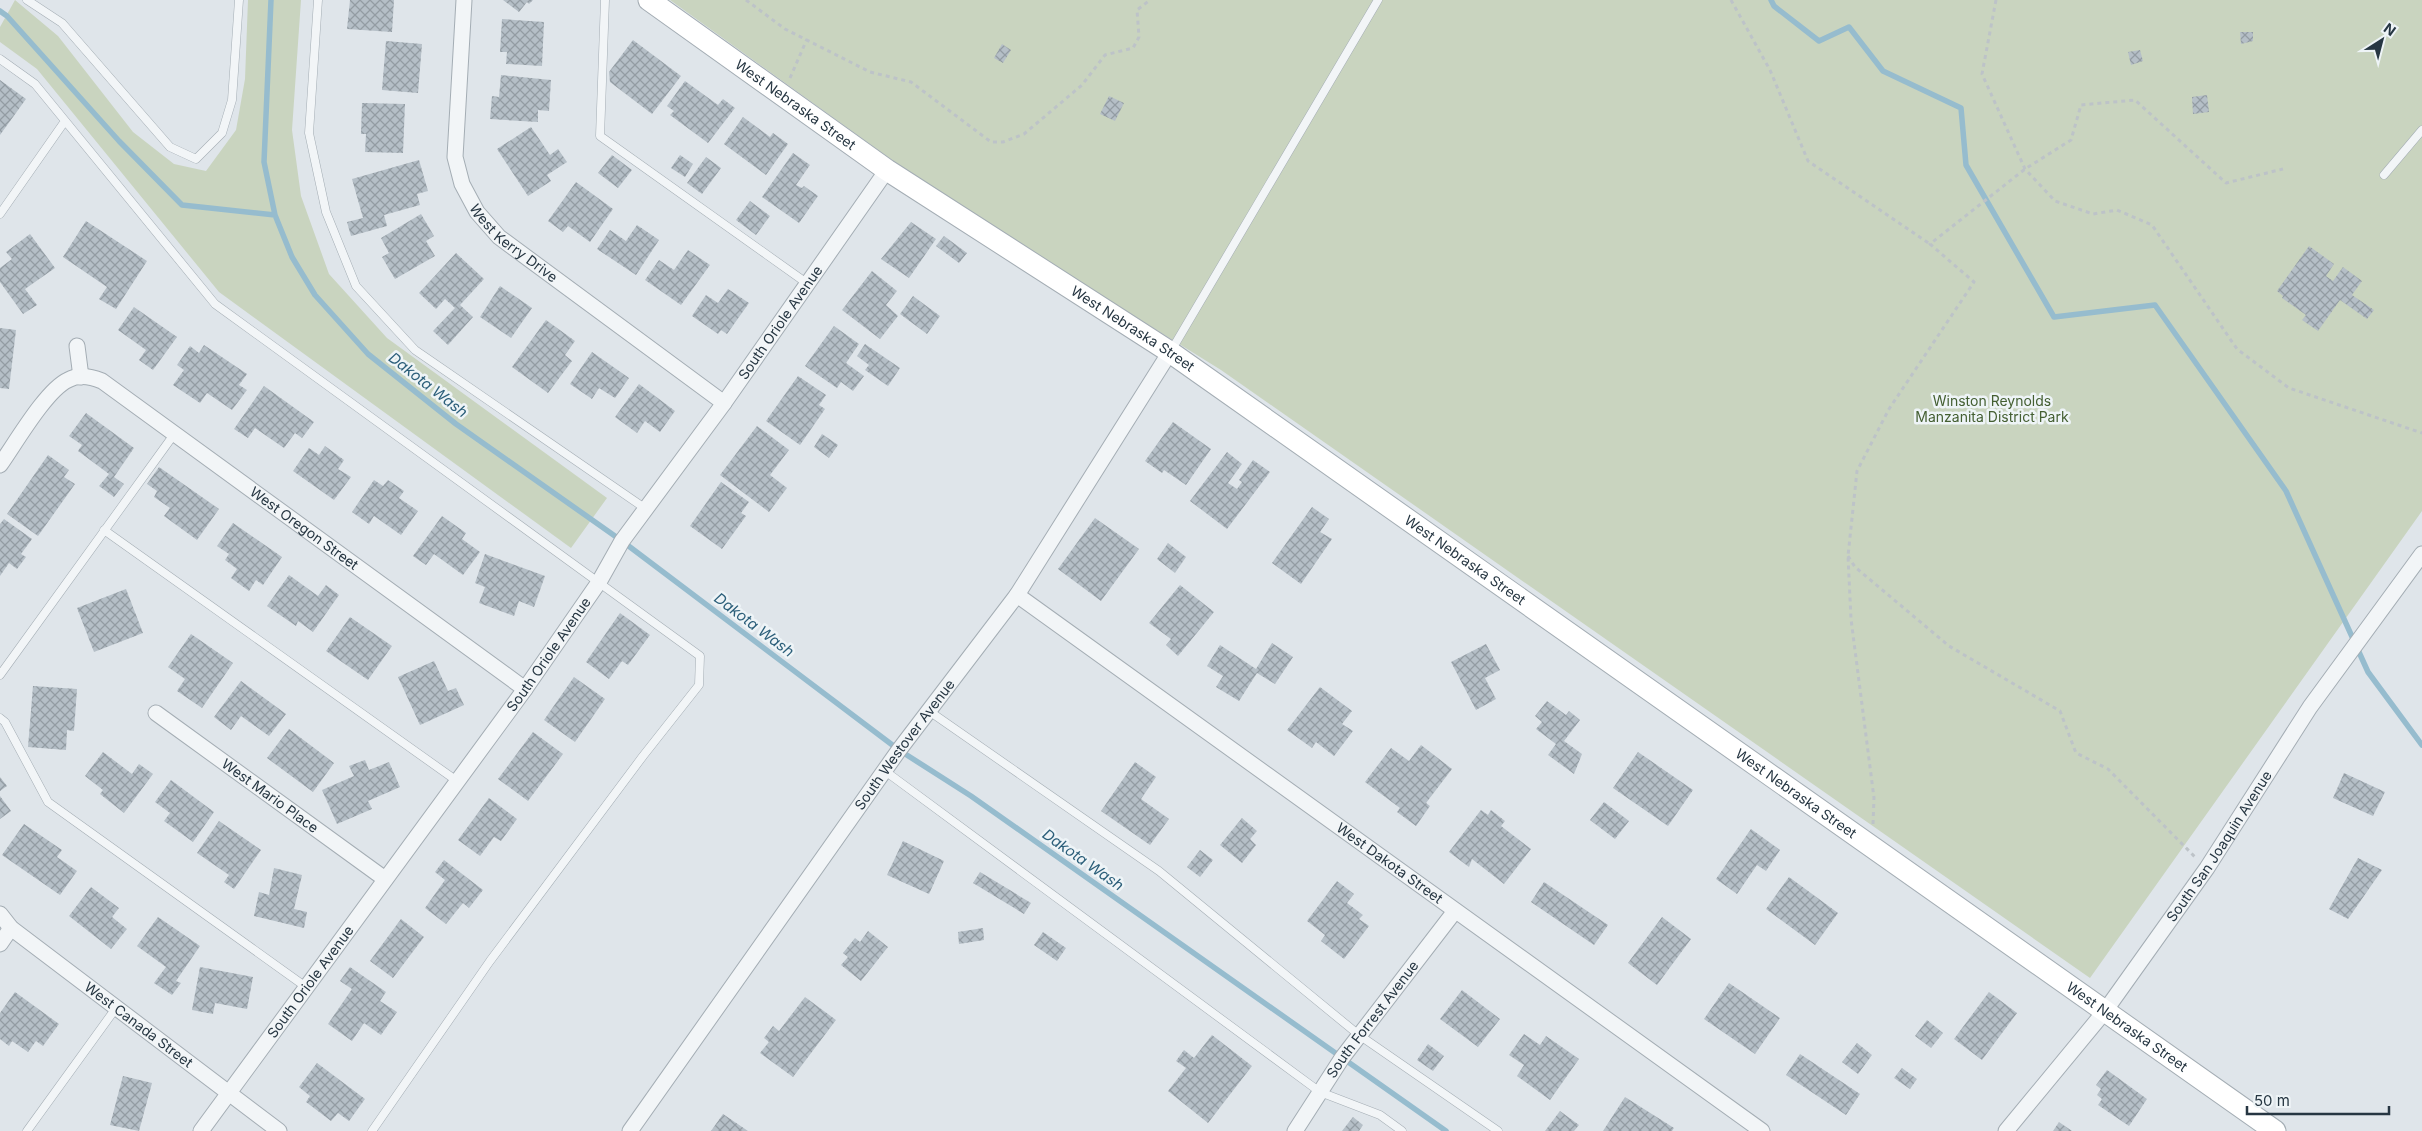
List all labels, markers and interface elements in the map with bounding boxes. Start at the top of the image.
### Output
north arrow [2357,15,2407,65]
text: N [2381,19,2399,39]
street label: West Nebraska Street [732,55,860,153]
street label: West Kerry Drive [466,201,561,285]
street label: South Oriole Avenue [734,262,826,382]
street label: West Nebraska Street [1068,282,1198,375]
water label: Dakota Wash [385,348,472,421]
park label: Winston Reynolds Manzanita District Park [1915,392,2069,425]
street label: West Oregon Street [247,483,362,573]
street label: West Nebraska Street [1402,511,1530,608]
water label: Dakota Wash [711,588,798,661]
street label: South Oriole Avenue [503,594,594,714]
street label: South Westover Avenue [850,676,958,813]
street label: West Nebraska Street [1733,745,1861,842]
street label: West Mario Place [219,755,322,836]
street label: South San Joaquin Avenue [2162,767,2275,925]
street label: West Dakota Street [1333,819,1447,907]
water label: Dakota Wash [1039,825,1128,895]
street label: South Oriole Avenue [263,922,357,1041]
street label: South Forrest Avenue [1322,957,1422,1081]
street label: West Canada Street [81,978,197,1071]
street label: West Nebraska Street [2064,978,2192,1075]
scale bar [2247,1084,2390,1116]
text: 50 m [2254,1091,2290,1110]

